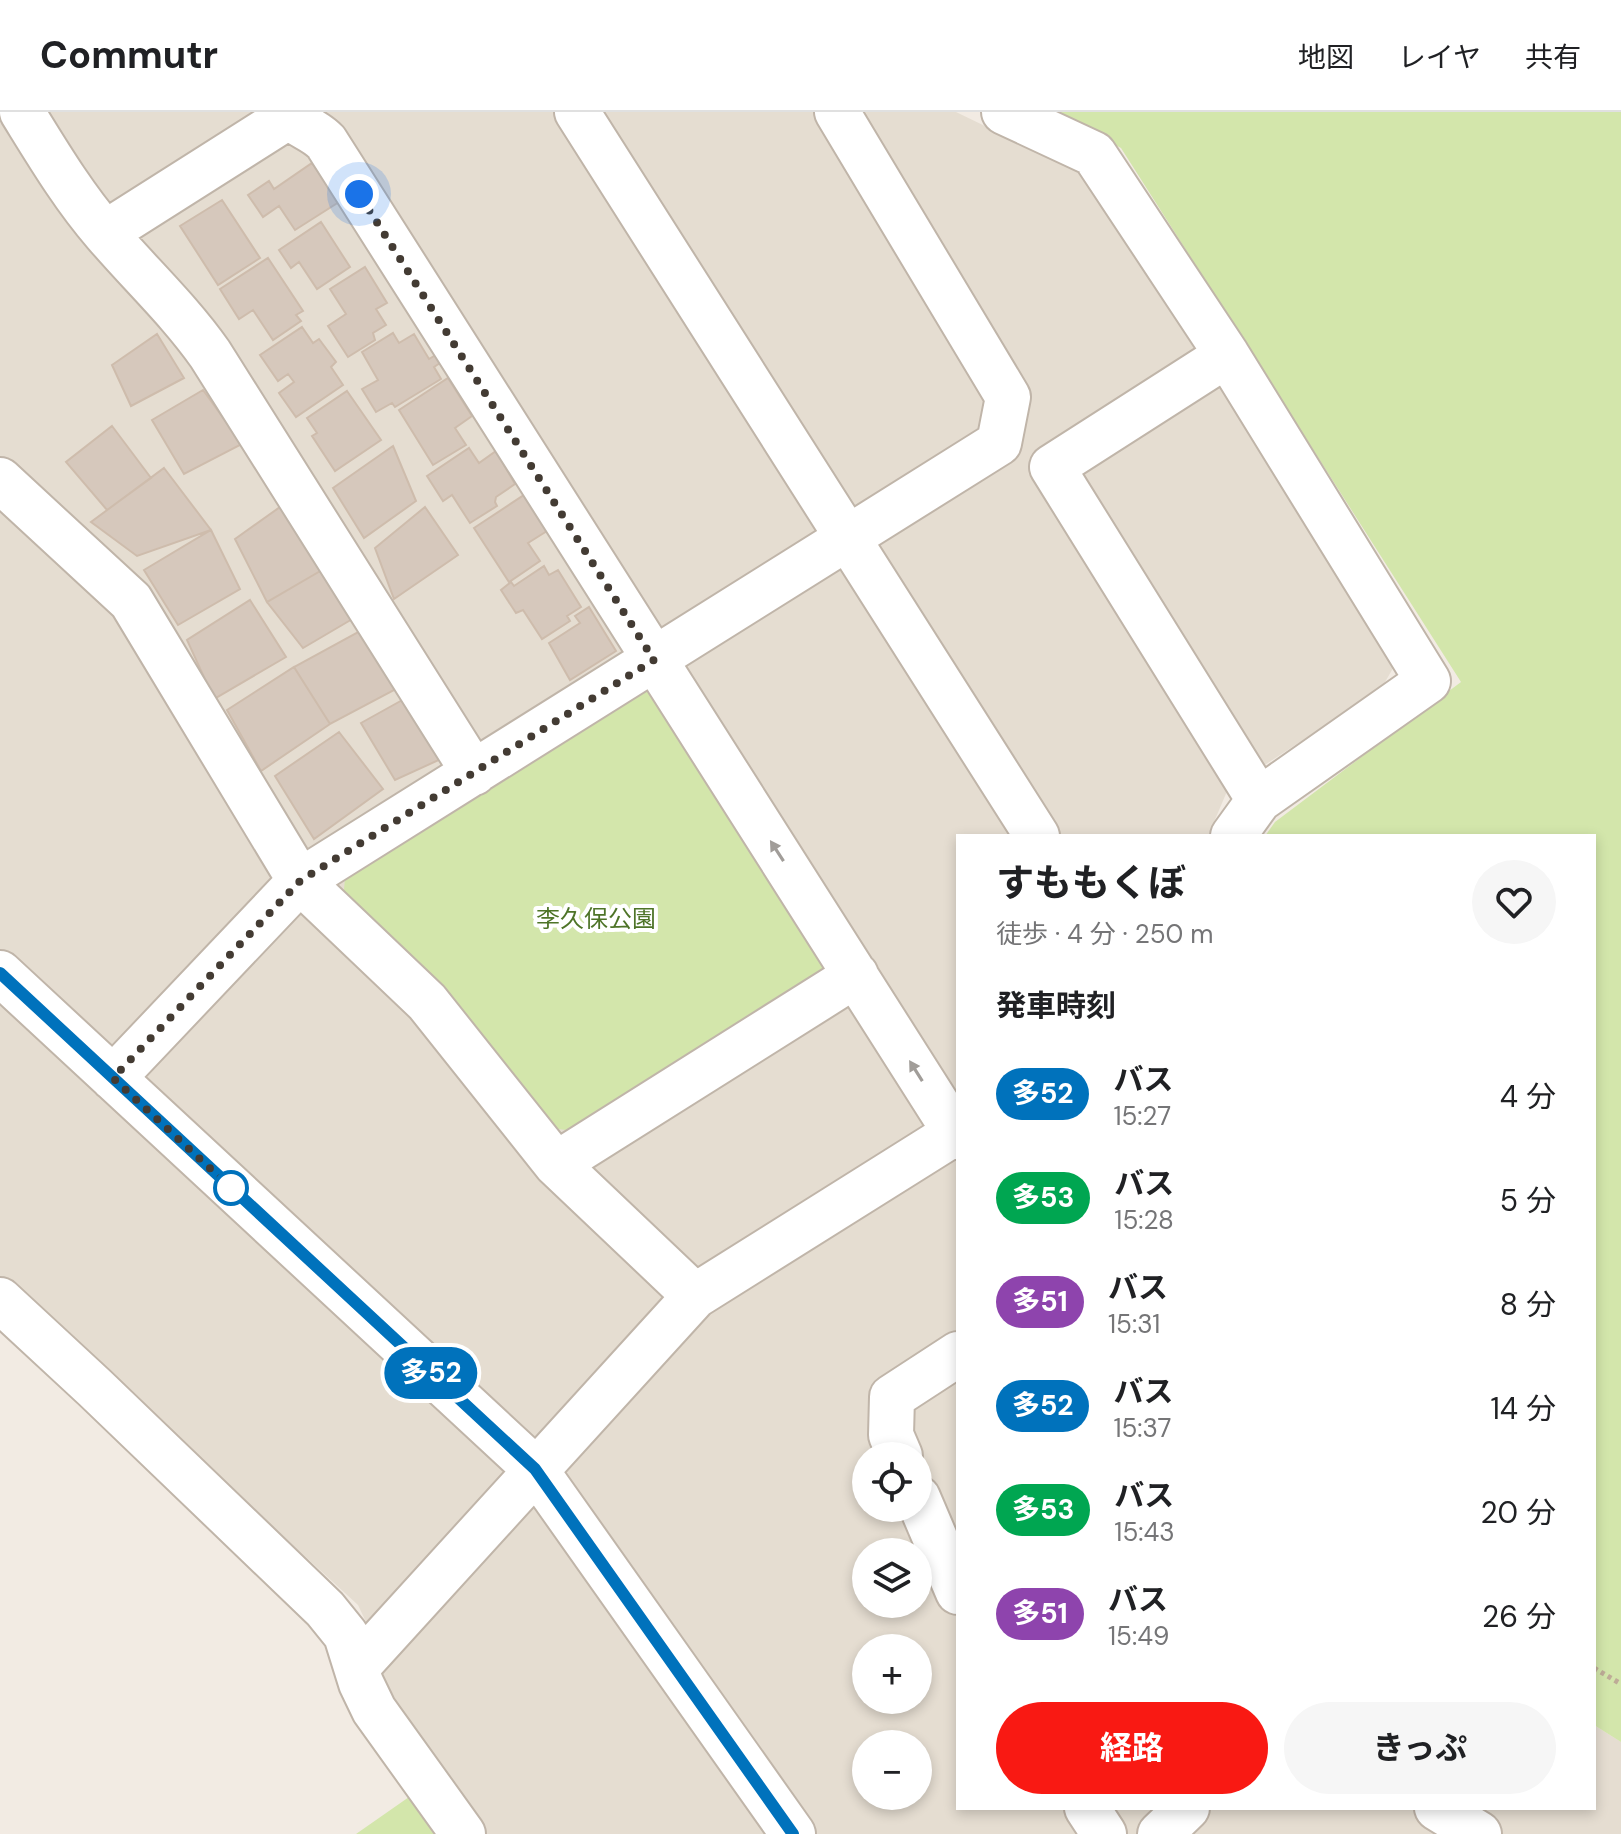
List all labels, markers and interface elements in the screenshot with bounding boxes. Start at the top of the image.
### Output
text: Commutr [40,30,218,80]
text: 地図 [1298,39,1354,76]
text: レイヤ [1398,39,1481,76]
text: 共有 [1525,39,1581,76]
your location [339,174,379,214]
one-way arrow [769,841,784,862]
text: すももくぼ [996,858,1186,908]
button: heart [1472,860,1556,944]
park label: 李久保公園 [536,903,656,934]
text: 徒歩 · 4 分 · 250 m [996,917,1213,951]
text: 発車時刻 [996,986,1116,1025]
one-way arrow [910,1060,924,1082]
text: バス [1113,1060,1173,1099]
text: 多52 [1012,1075,1073,1112]
text: 4 分 [1500,1077,1556,1116]
text: 15:27 [1113,1099,1171,1133]
text: バス [1114,1164,1174,1203]
unlabelled marker [214,1171,248,1205]
text: 多53 [1012,1179,1074,1216]
text: 5 分 [1500,1181,1556,1220]
text: 15:28 [1114,1203,1174,1237]
text: バス [1108,1268,1168,1307]
text: 多51 [1012,1283,1068,1320]
text: 8 分 [1500,1285,1556,1324]
text: 15:31 [1108,1307,1160,1341]
line badge: 多52 [385,1347,477,1399]
text: 多52 [400,1354,462,1391]
text: バス [1113,1372,1173,1411]
text: 多52 [1012,1387,1073,1424]
text: 14 分 [1490,1389,1556,1428]
text: 15:37 [1113,1411,1171,1445]
map controls [852,1442,932,1810]
button: locate [852,1442,932,1522]
text: バス [1114,1476,1174,1515]
text: 多53 [1012,1491,1074,1528]
text: 20 分 [1481,1493,1556,1532]
text: 15:43 [1114,1515,1175,1549]
button: layers [852,1538,932,1618]
text: バス [1108,1580,1168,1619]
text: 多51 [1012,1595,1068,1632]
text: 26 分 [1482,1597,1556,1636]
text: 15:49 [1108,1619,1169,1653]
button: + [852,1634,932,1714]
button: 経路 [996,1702,1268,1794]
button: きっぷ [1284,1702,1556,1794]
button: − [852,1730,932,1810]

